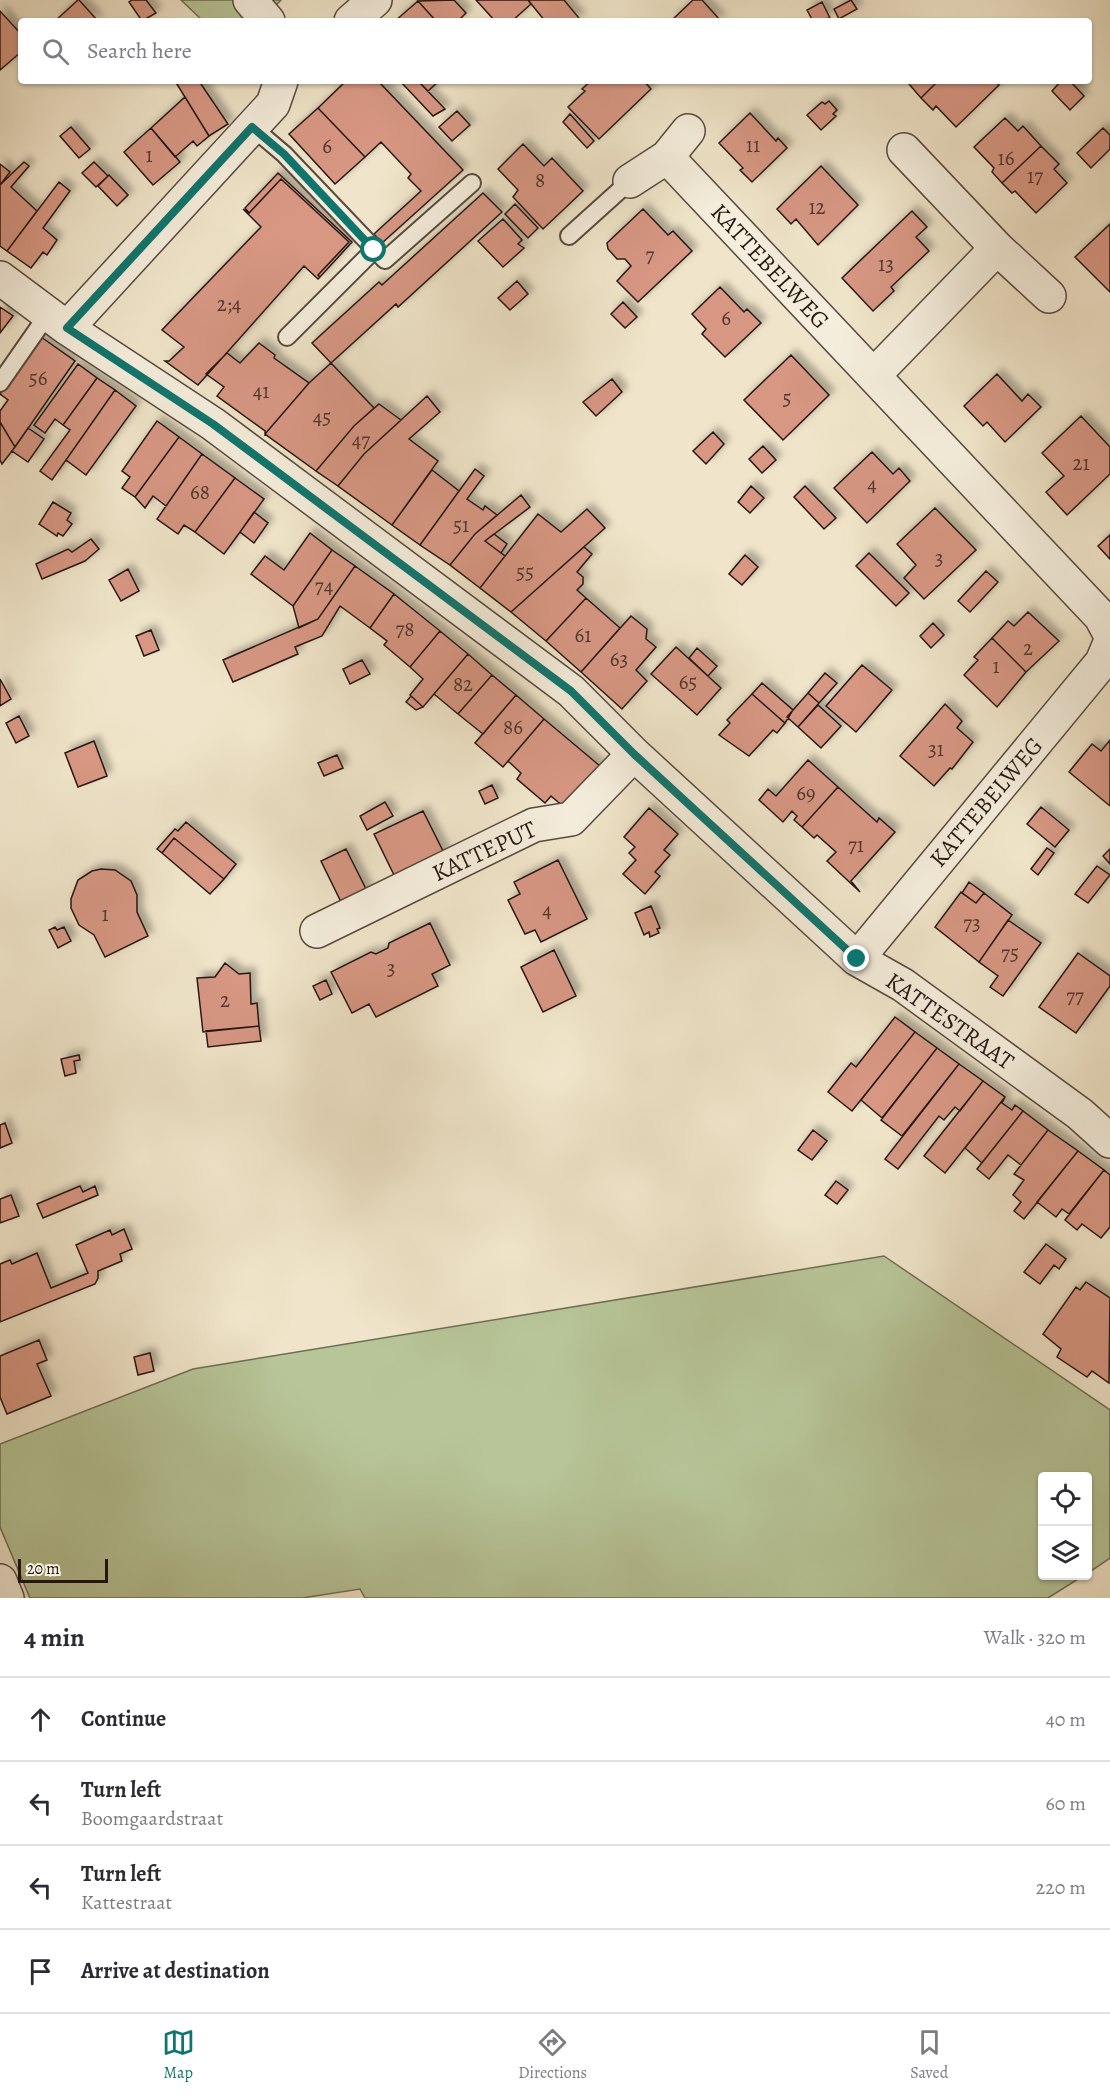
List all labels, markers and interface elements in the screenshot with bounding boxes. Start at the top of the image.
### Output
search box [18,18,1092,84]
icon: search [39,35,72,68]
text: Search here [87,36,192,66]
house number: 11 [746,131,760,159]
house number: 6 [322,132,332,160]
house number: 1 [145,141,153,169]
house number: 16 [998,144,1015,172]
house number: 17 [1027,162,1043,190]
house number: 8 [535,166,545,194]
house number: 12 [808,193,826,221]
street label: KATTEBELWEG [704,196,836,336]
route start [360,236,386,262]
house number: 7 [646,241,655,269]
house number: 13 [878,250,894,278]
house number: 2;4 [217,290,241,318]
house number: 6 [721,304,731,332]
house number: 56 [29,364,48,392]
house number: 41 [253,377,269,405]
house number: 5 [782,384,792,412]
house number: 45 [313,403,331,431]
house number: 47 [352,426,370,454]
house number: 21 [1072,449,1090,477]
house number: 4 [867,470,877,498]
house number: 68 [190,478,210,506]
house number: 51 [453,511,469,539]
house number: 3 [935,544,943,572]
house number: 55 [516,558,534,586]
house number: 74 [315,572,333,600]
house number: 78 [395,615,415,643]
house number: 61 [575,621,591,649]
house number: 2 [1023,634,1033,662]
house number: 63 [610,645,628,673]
house number: 1 [992,652,1000,680]
house number: 65 [679,668,697,696]
house number: 82 [453,670,473,698]
house number: 86 [503,713,523,741]
street label: KATTEBELWEG [922,730,1050,874]
house number: 31 [928,735,944,763]
house number: 69 [796,779,816,807]
street label: KATTEPUT [427,813,541,889]
house number: 71 [848,831,864,859]
house number: 4 [542,896,552,924]
house number: 1 [101,900,109,928]
house number: 73 [963,909,981,937]
house number: 75 [1001,939,1019,967]
route end [843,945,869,971]
house number: 3 [387,954,395,982]
street label: KATTESTRAAT [879,965,1021,1077]
house number: 77 [1066,982,1084,1010]
house number: 2 [220,986,230,1014]
map controls [1038,1472,1092,1580]
button: locate [1038,1472,1092,1526]
button: layers [1038,1526,1092,1580]
scale bar [18,1556,108,1584]
text: 20 m [27,1558,60,1580]
text: 4 min [24,1620,85,1655]
text: Walk · 320 m [984,1624,1086,1651]
icon: ahead [24,1703,57,1736]
text: Continue [81,1704,166,1734]
text: 40 m [1046,1706,1086,1733]
text: Turn left [81,1775,161,1805]
icon: left [24,1787,57,1820]
text: 60 m [1046,1790,1086,1817]
text: Boomgaardstraat [81,1805,223,1832]
text: Turn left [81,1859,161,1889]
icon: left [24,1871,57,1904]
text: 220 m [1036,1874,1086,1901]
text: Kattestraat [81,1889,172,1916]
icon: arrive [24,1955,57,1988]
text: Arrive at destination [81,1956,270,1986]
tab: Map [162,2026,195,2084]
tab: Directions [518,2026,587,2084]
tab: Saved [910,2026,948,2084]

